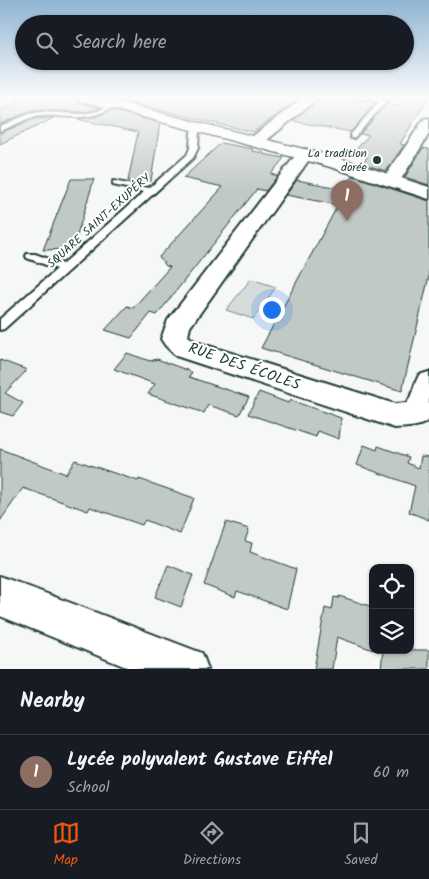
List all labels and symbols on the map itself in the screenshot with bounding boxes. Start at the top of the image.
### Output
place label: La tradition dorée [308,144,368,177]
marker: La tradition dorée [371,154,383,166]
street label: SQUARE SAINT-EXUPÉRY [43,168,156,273]
pin: 1 [331,180,363,221]
your location [259,297,285,323]
street label: RUE DES ÉCOLES [185,337,303,397]

